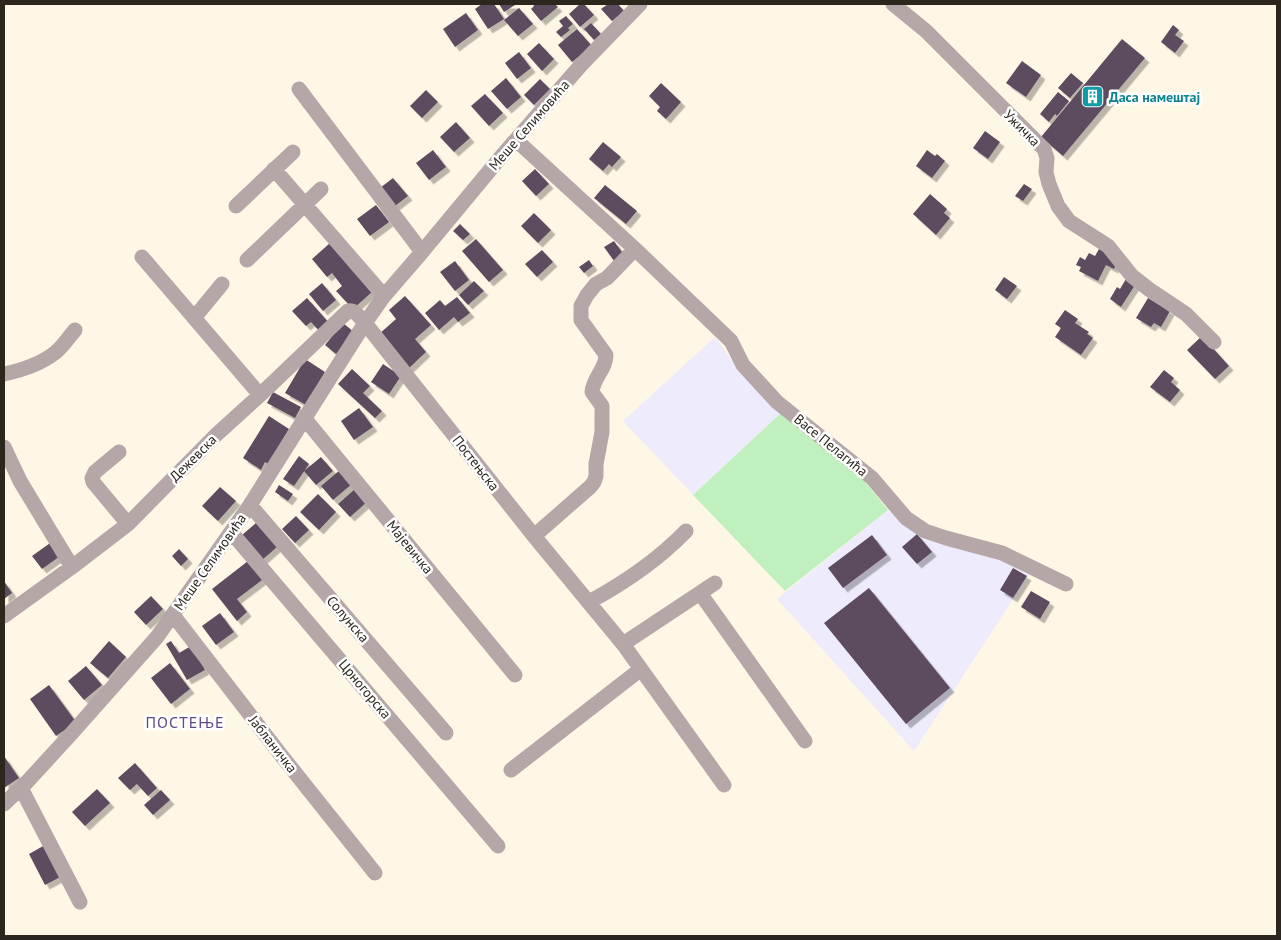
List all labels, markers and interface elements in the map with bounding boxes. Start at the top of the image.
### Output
street label: Меше Селимовића [485,76,573,174]
building icon: Даса намештај [1081,85,1105,109]
place label: Даса намештај [1109,88,1200,106]
street label: Ужичка [1000,106,1044,150]
street label: Васе Пелагића [791,410,871,480]
street label: Дежевска [166,431,220,485]
street label: Постењска [449,432,503,495]
street label: Меше Селимовића [170,510,250,614]
street label: Мајевичка [383,516,437,578]
street label: Солунска [323,592,373,646]
street label: Црногорска [335,656,395,722]
street label: Јабланичка [244,711,301,776]
district label: ПОСТЕЊЕ [145,712,225,732]

